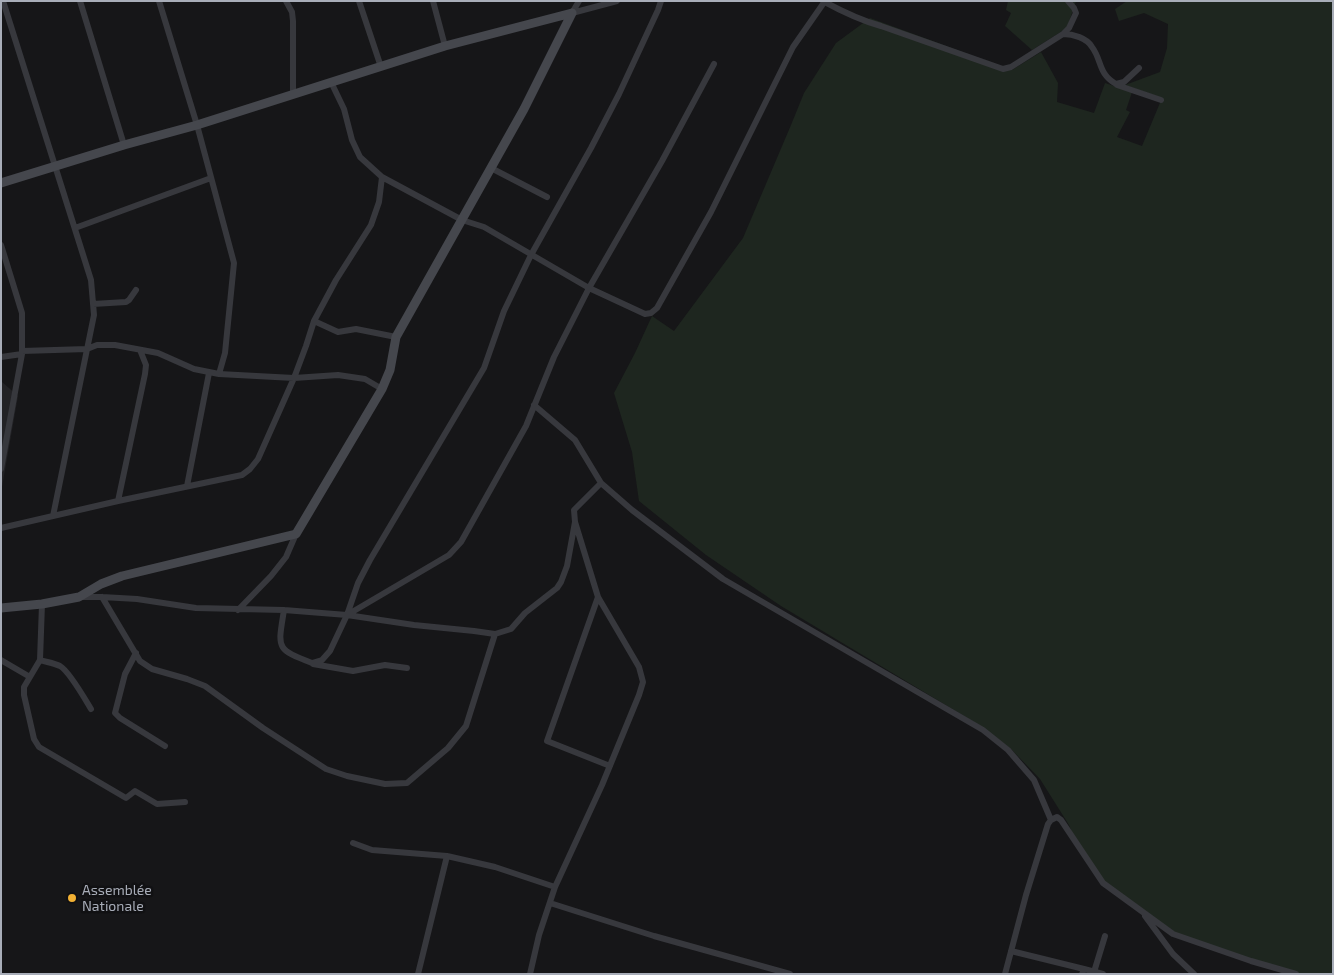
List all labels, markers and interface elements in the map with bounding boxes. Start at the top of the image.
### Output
place label: Assemblée Nationale [82,882,152,914]
marker: Assemblée Nationale [66,892,78,904]

